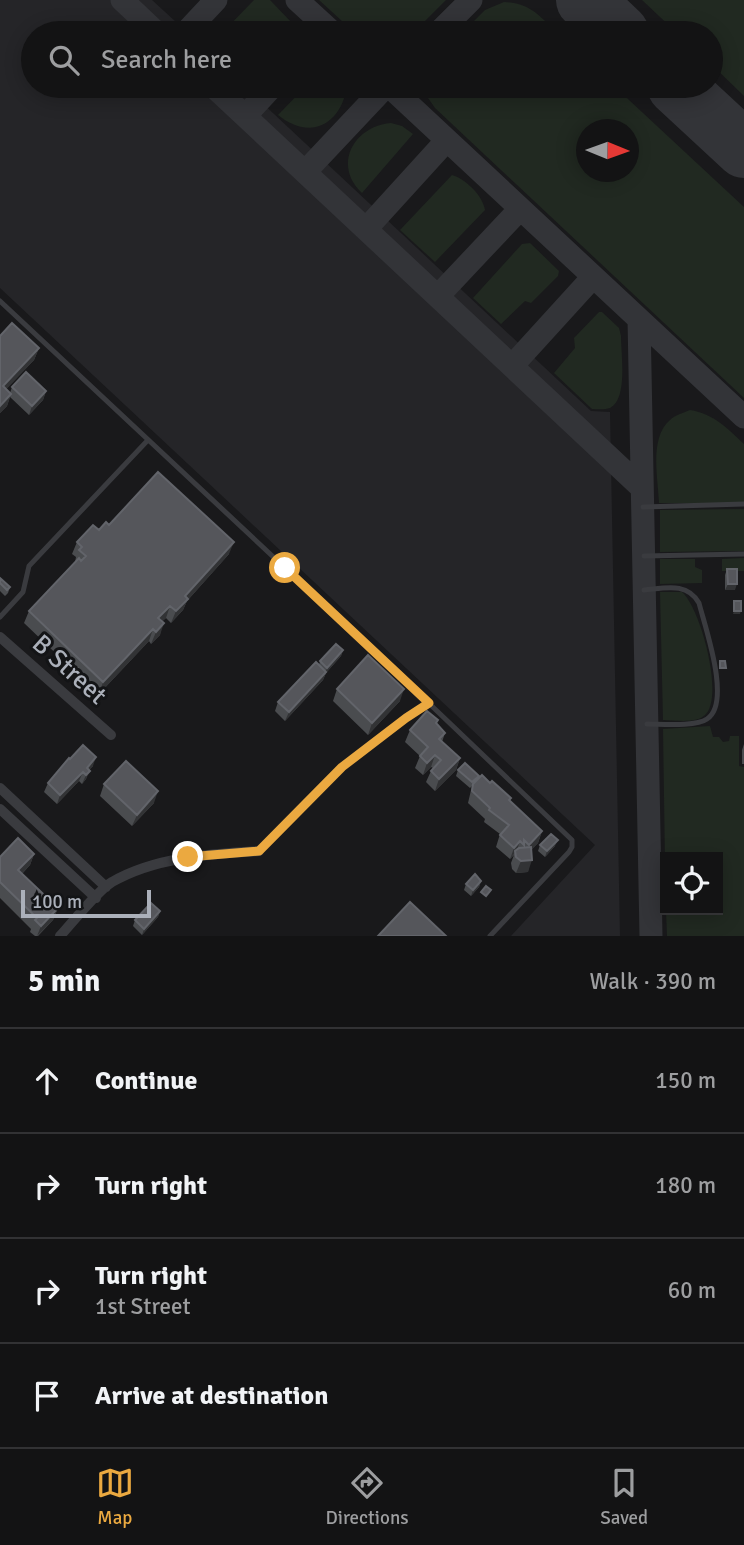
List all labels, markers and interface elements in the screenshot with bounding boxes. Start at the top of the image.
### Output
search box [21,21,723,98]
icon: search [45,41,83,79]
text: Search here [101,44,232,76]
north arrow [576,119,639,182]
route start [269,552,300,583]
street label: B Street [25,628,113,711]
route end [172,841,203,872]
map controls [660,852,723,915]
button: locate [660,852,723,915]
scale bar [21,887,150,919]
text: 100 m [32,890,82,914]
text: 5 min [28,963,100,1000]
text: Walk · 390 m [590,967,716,996]
icon: ahead [28,1062,66,1100]
text: Continue [95,1065,197,1097]
text: 150 m [655,1066,716,1095]
icon: right [28,1167,66,1205]
text: Turn right [95,1170,207,1202]
text: 180 m [655,1171,716,1200]
text: Turn right [95,1260,207,1292]
icon: right [28,1272,66,1310]
text: 60 m [668,1276,716,1305]
text: 1st Street [95,1292,191,1321]
icon: arrive [28,1377,66,1415]
text: Arrive at destination [95,1380,328,1412]
tab: Map [96,1464,134,1530]
tab: Directions [326,1464,409,1530]
tab: Saved [600,1464,648,1530]

